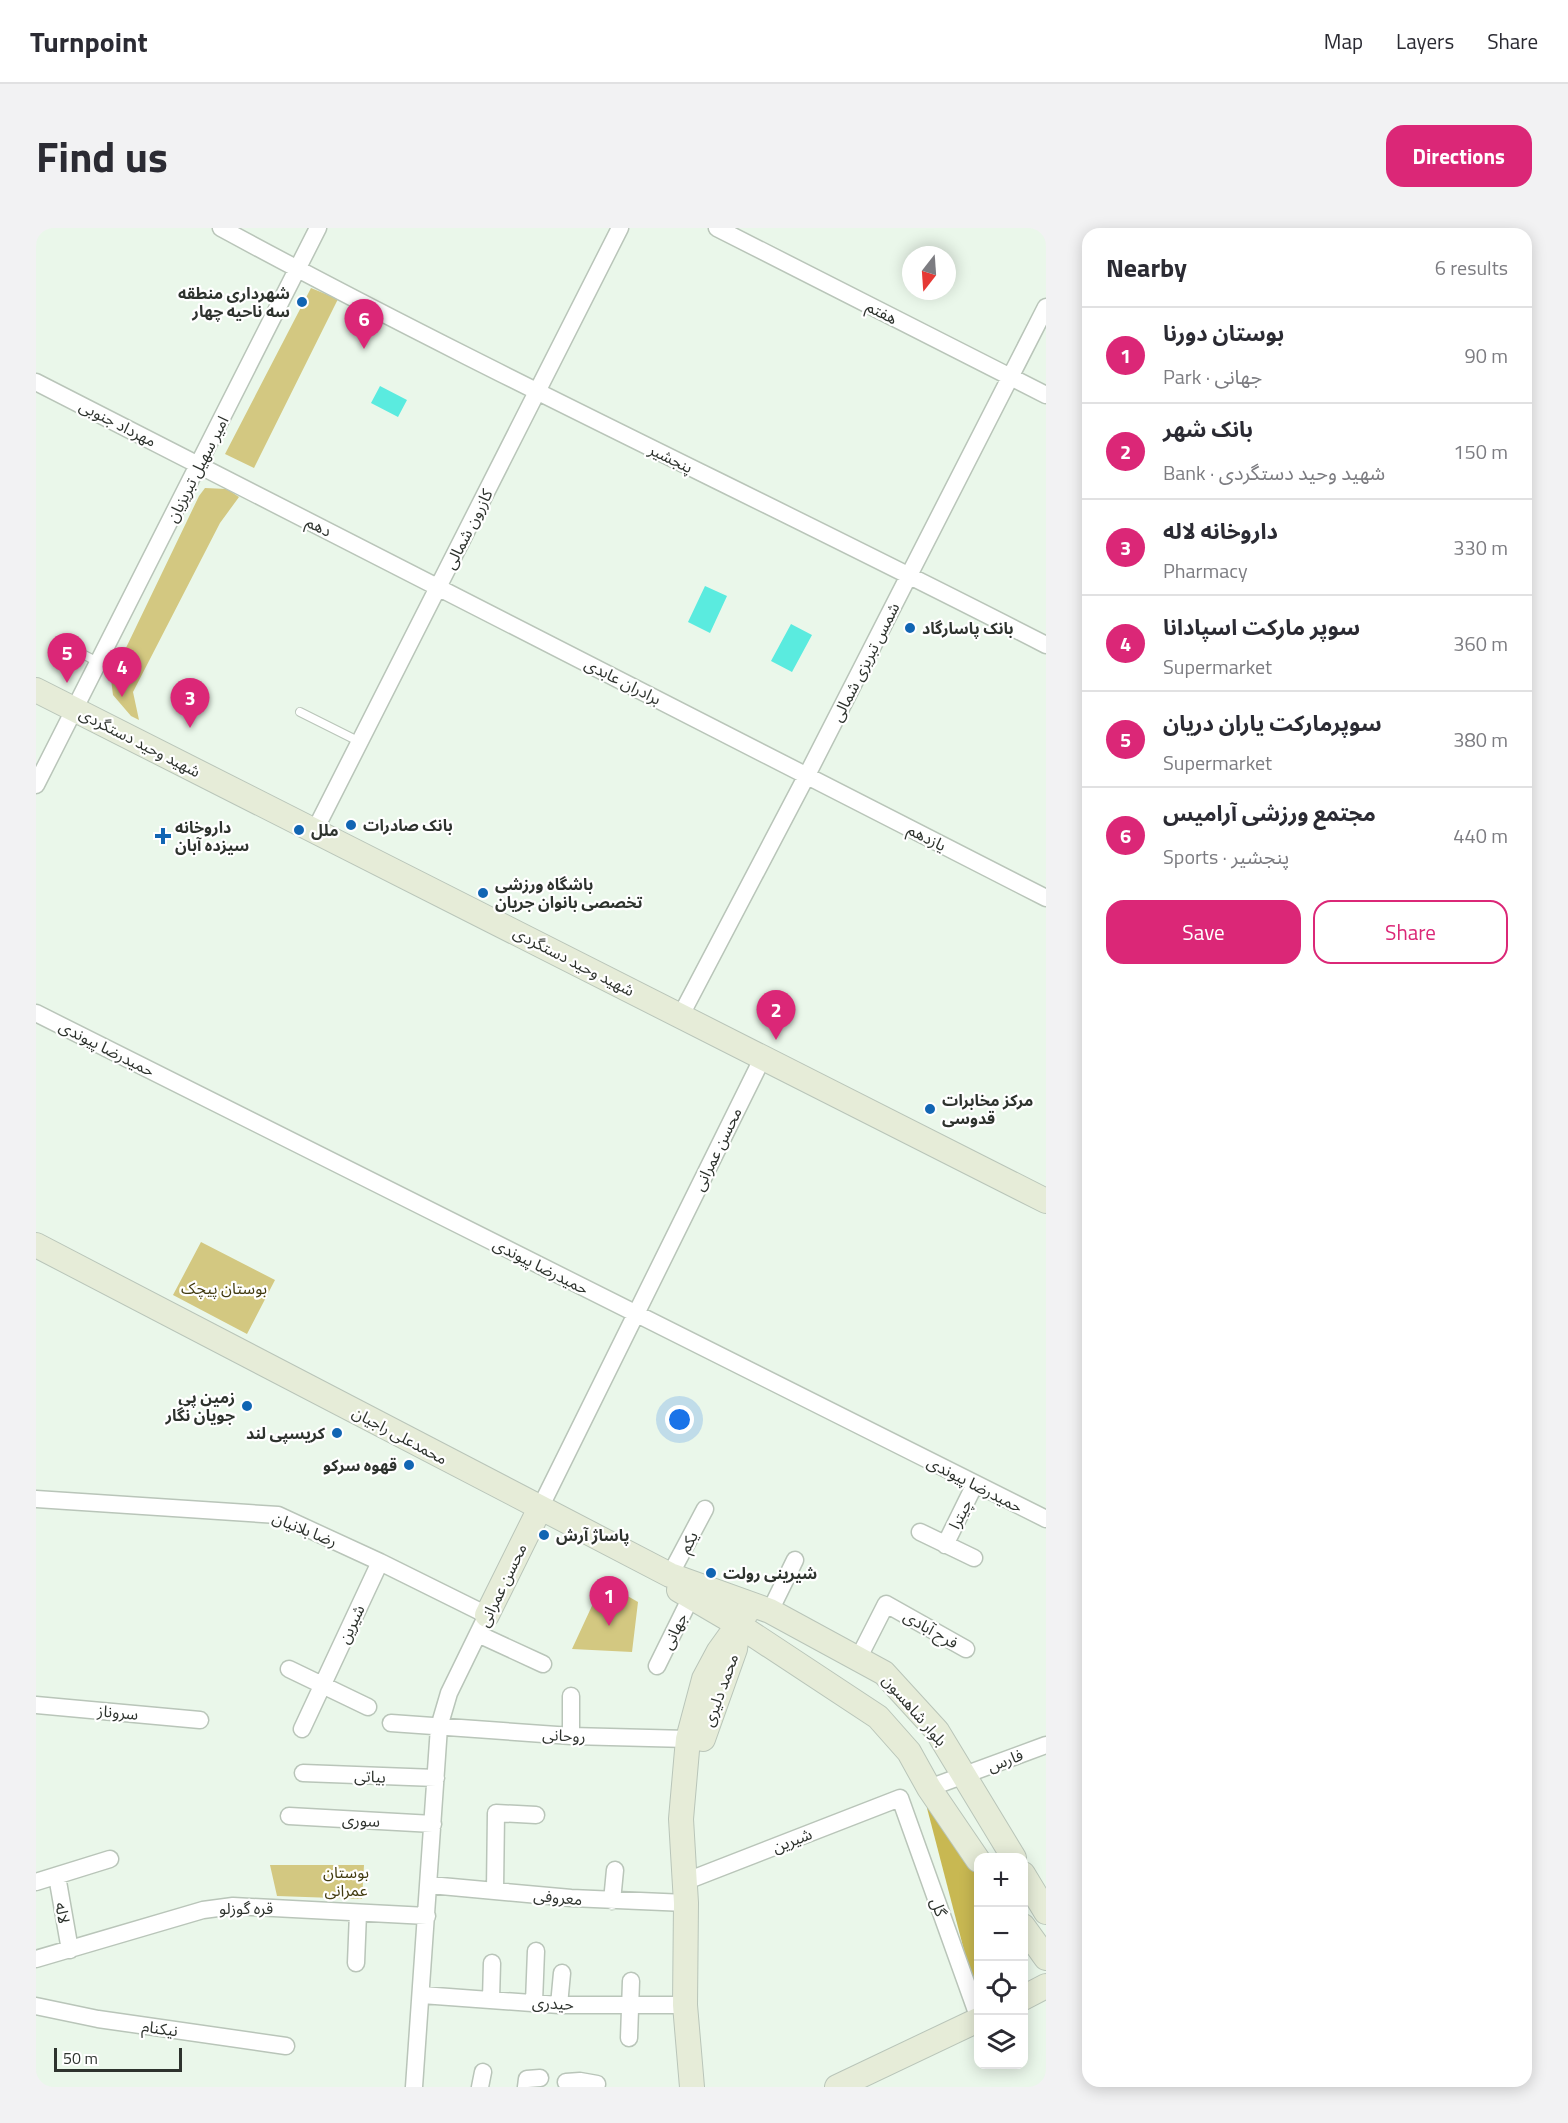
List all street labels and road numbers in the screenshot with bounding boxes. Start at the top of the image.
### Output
street label: هفتم [862,294,902,331]
street label: مهرداد جنوبی [75,393,161,453]
street label: امیر سهیل تبریزیان [160,411,234,527]
street label: پنجشیر [644,437,697,479]
street label: کازرون شمالی [438,484,499,573]
street label: دهم [302,509,336,543]
street label: شمس تبریزی شمالی [825,598,905,726]
street label: برادران عابدی [581,651,665,711]
street label: شهید وحید دستگردی [75,701,205,783]
street label: یازدهم [903,817,951,858]
street label: شهید وحید دستگردی [509,920,639,1002]
street label: حمیدرضا پیوندی [55,1014,159,1082]
street label: محسن عمرانی [686,1103,748,1195]
street label: حمیدرضا پیوندی [489,1232,593,1300]
street label: محمدعلی راجیان [348,1400,452,1470]
street label: حمیدرضا پیوندی [923,1450,1027,1518]
street label: چیترا [942,1495,978,1533]
street label: رضا بلانیان [269,1505,341,1553]
street label: یکم [672,1527,705,1558]
street label: محسن عمرانی [471,1539,533,1631]
street label: شیرین [331,1600,371,1648]
street label: فرح آبادی [899,1604,963,1655]
street label: جهانی [655,1609,693,1653]
street label: محمد دلیری [696,1650,744,1730]
street label: بلوار شاهسون [877,1669,953,1751]
street label: سروناز [96,1698,139,1726]
street label: روحانی [542,1722,586,1748]
street label: فارس [984,1742,1026,1778]
street label: بیاتی [354,1763,386,1789]
street label: سوری [341,1807,381,1833]
street label: شیرین [769,1821,815,1859]
street label: معروفی [532,1883,584,1911]
street label: گل [925,1894,954,1920]
street label: قره گوزلو [219,1896,273,1920]
street label: لاله [49,1900,77,1926]
street label: حیدری [531,1990,575,2016]
street label: نیکنام [140,2014,180,2043]

